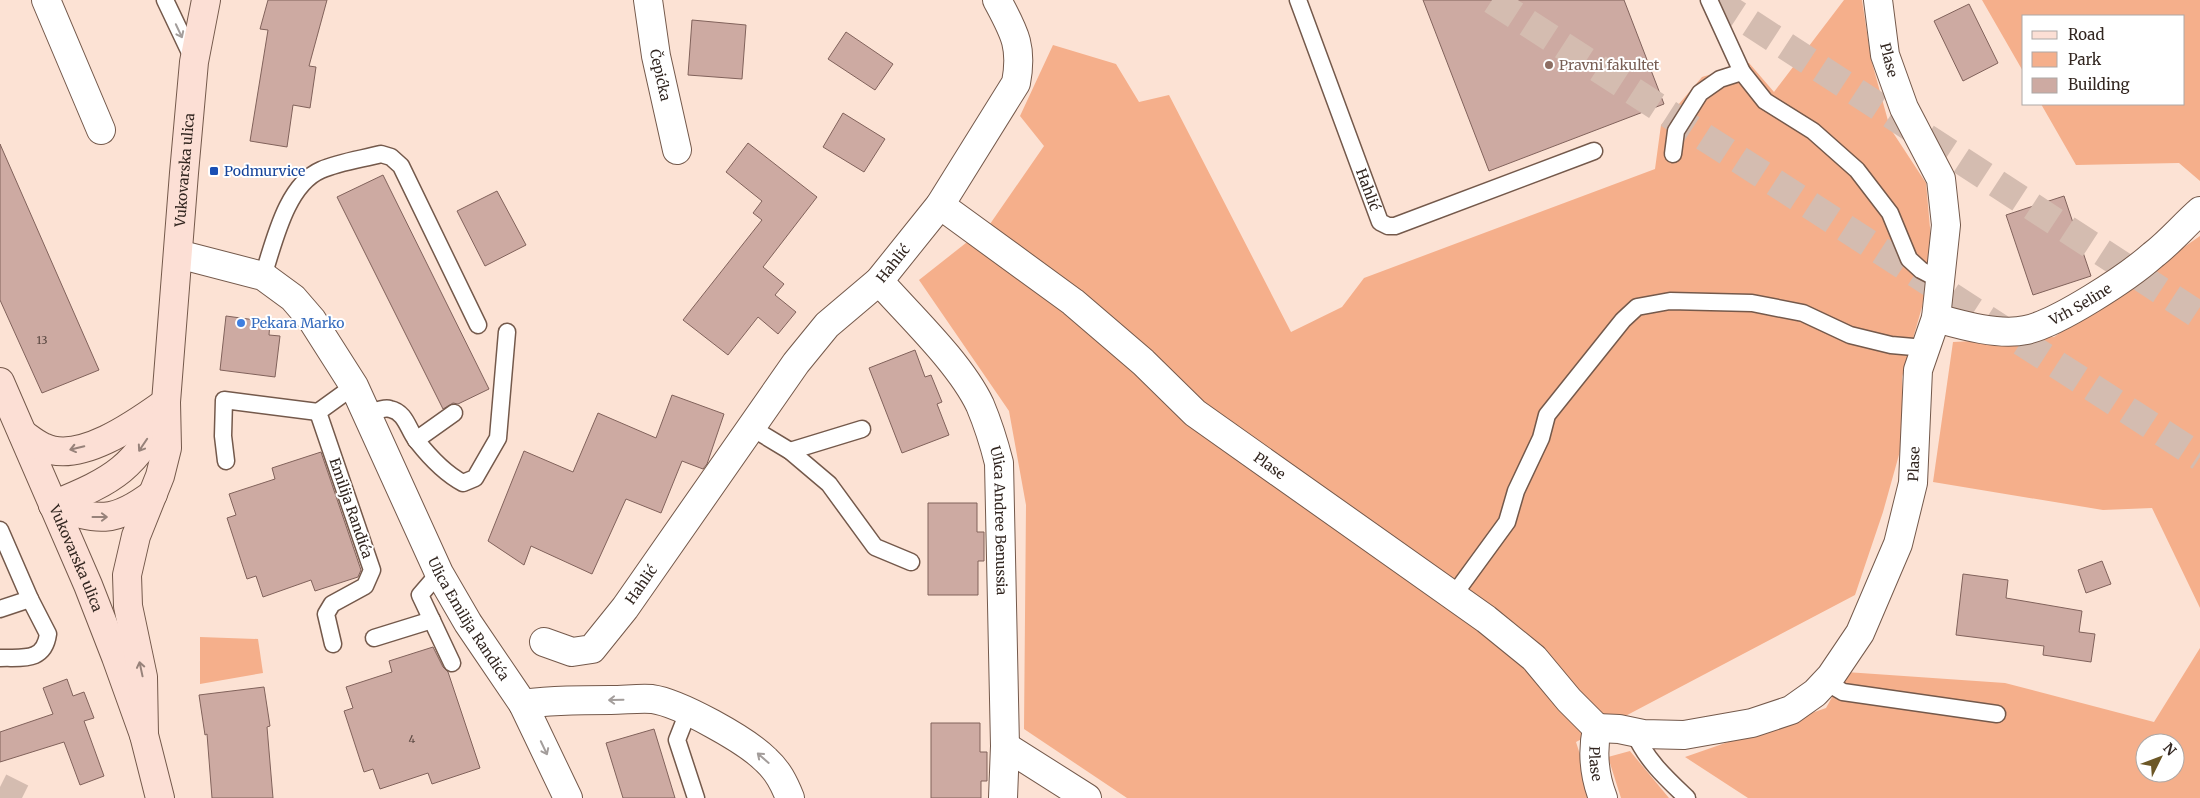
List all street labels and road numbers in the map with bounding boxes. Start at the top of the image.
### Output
street label: Plase [1876,41,1902,79]
street label: Čepićka [646,48,675,103]
street label: Vukovarska ulica [171,112,198,228]
street label: Hahlić [1352,166,1384,213]
street label: Hahlić [872,241,914,286]
street label: Vrh Seline [2046,279,2115,330]
street label: Ulica Andree Benussia [986,444,1011,596]
street label: Plase [1904,446,1924,482]
street label: Plase [1250,448,1289,483]
street label: Emilija Randića [325,455,377,561]
street label: Vukovarska ulica [45,501,107,615]
street label: Ulica Emilija Randića [424,554,514,684]
street label: Hahlić [621,562,661,608]
street label: Plase [1585,746,1606,783]

